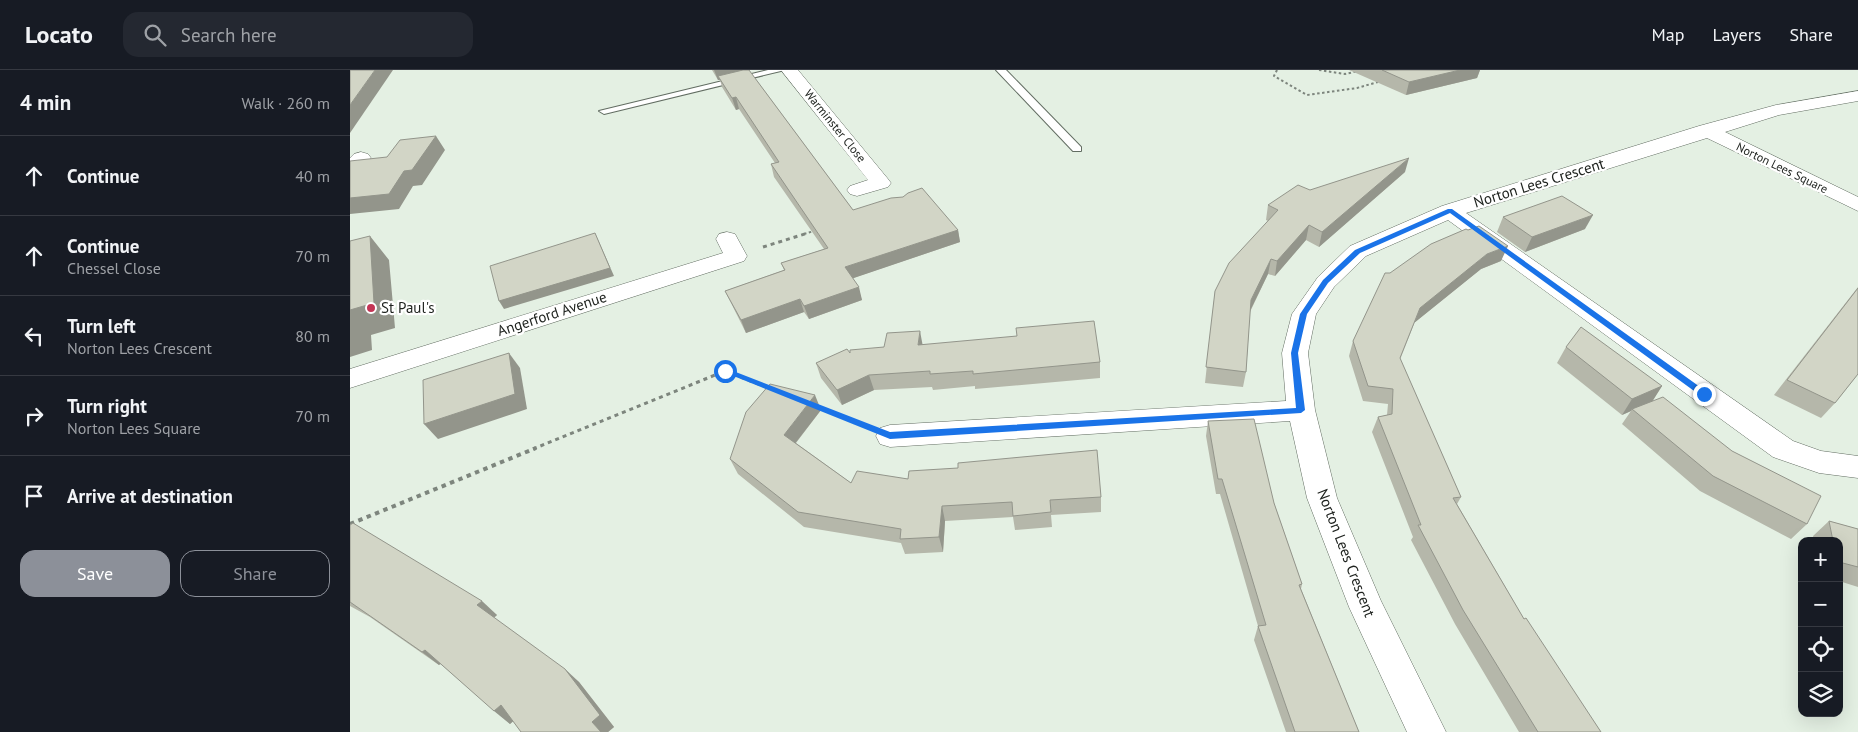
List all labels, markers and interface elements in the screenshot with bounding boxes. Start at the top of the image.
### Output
search box [123,12,473,57]
text: Locato [25,19,93,50]
icon: search [141,21,169,49]
text: Search here [181,23,277,47]
text: Map [1652,23,1684,46]
text: Layers [1712,23,1761,46]
text: Share [1789,23,1833,46]
street label: Warminster Close [801,86,869,165]
text: 4 min [20,89,71,116]
text: Walk · 260 m [241,93,330,113]
street label: Norton Lees Square [1734,139,1831,196]
street label: Norton Lees Crescent [1471,154,1607,211]
icon: ahead [20,162,48,190]
text: Continue [67,164,139,188]
text: 40 m [295,166,330,186]
text: Continue [67,234,139,258]
icon: ahead [20,242,48,270]
text: 70 m [295,246,330,266]
text: Chessel Close [67,258,161,278]
street label: Angerford Avenue [495,287,609,340]
place label: St Paul's [381,298,434,317]
marker: St Paul's [365,302,377,314]
text: Turn left [67,314,136,338]
icon: left [20,322,48,350]
text: 80 m [295,326,330,346]
text: Norton Lees Crescent [67,338,212,358]
route start [714,360,737,383]
route end [1693,383,1716,406]
text: Turn right [67,394,147,418]
icon: right [20,402,48,430]
text: 70 m [295,406,330,426]
text: Norton Lees Square [67,418,201,438]
icon: arrive [20,482,48,510]
text: Arrive at destination [67,484,233,508]
street label: Norton Lees Crescent [1313,486,1380,620]
map controls [1798,537,1843,717]
button: + [1798,537,1843,582]
button: Save [20,550,170,597]
button: Share [180,550,330,597]
button: − [1798,582,1843,627]
button: locate [1798,627,1843,672]
button: layers [1798,672,1843,717]

